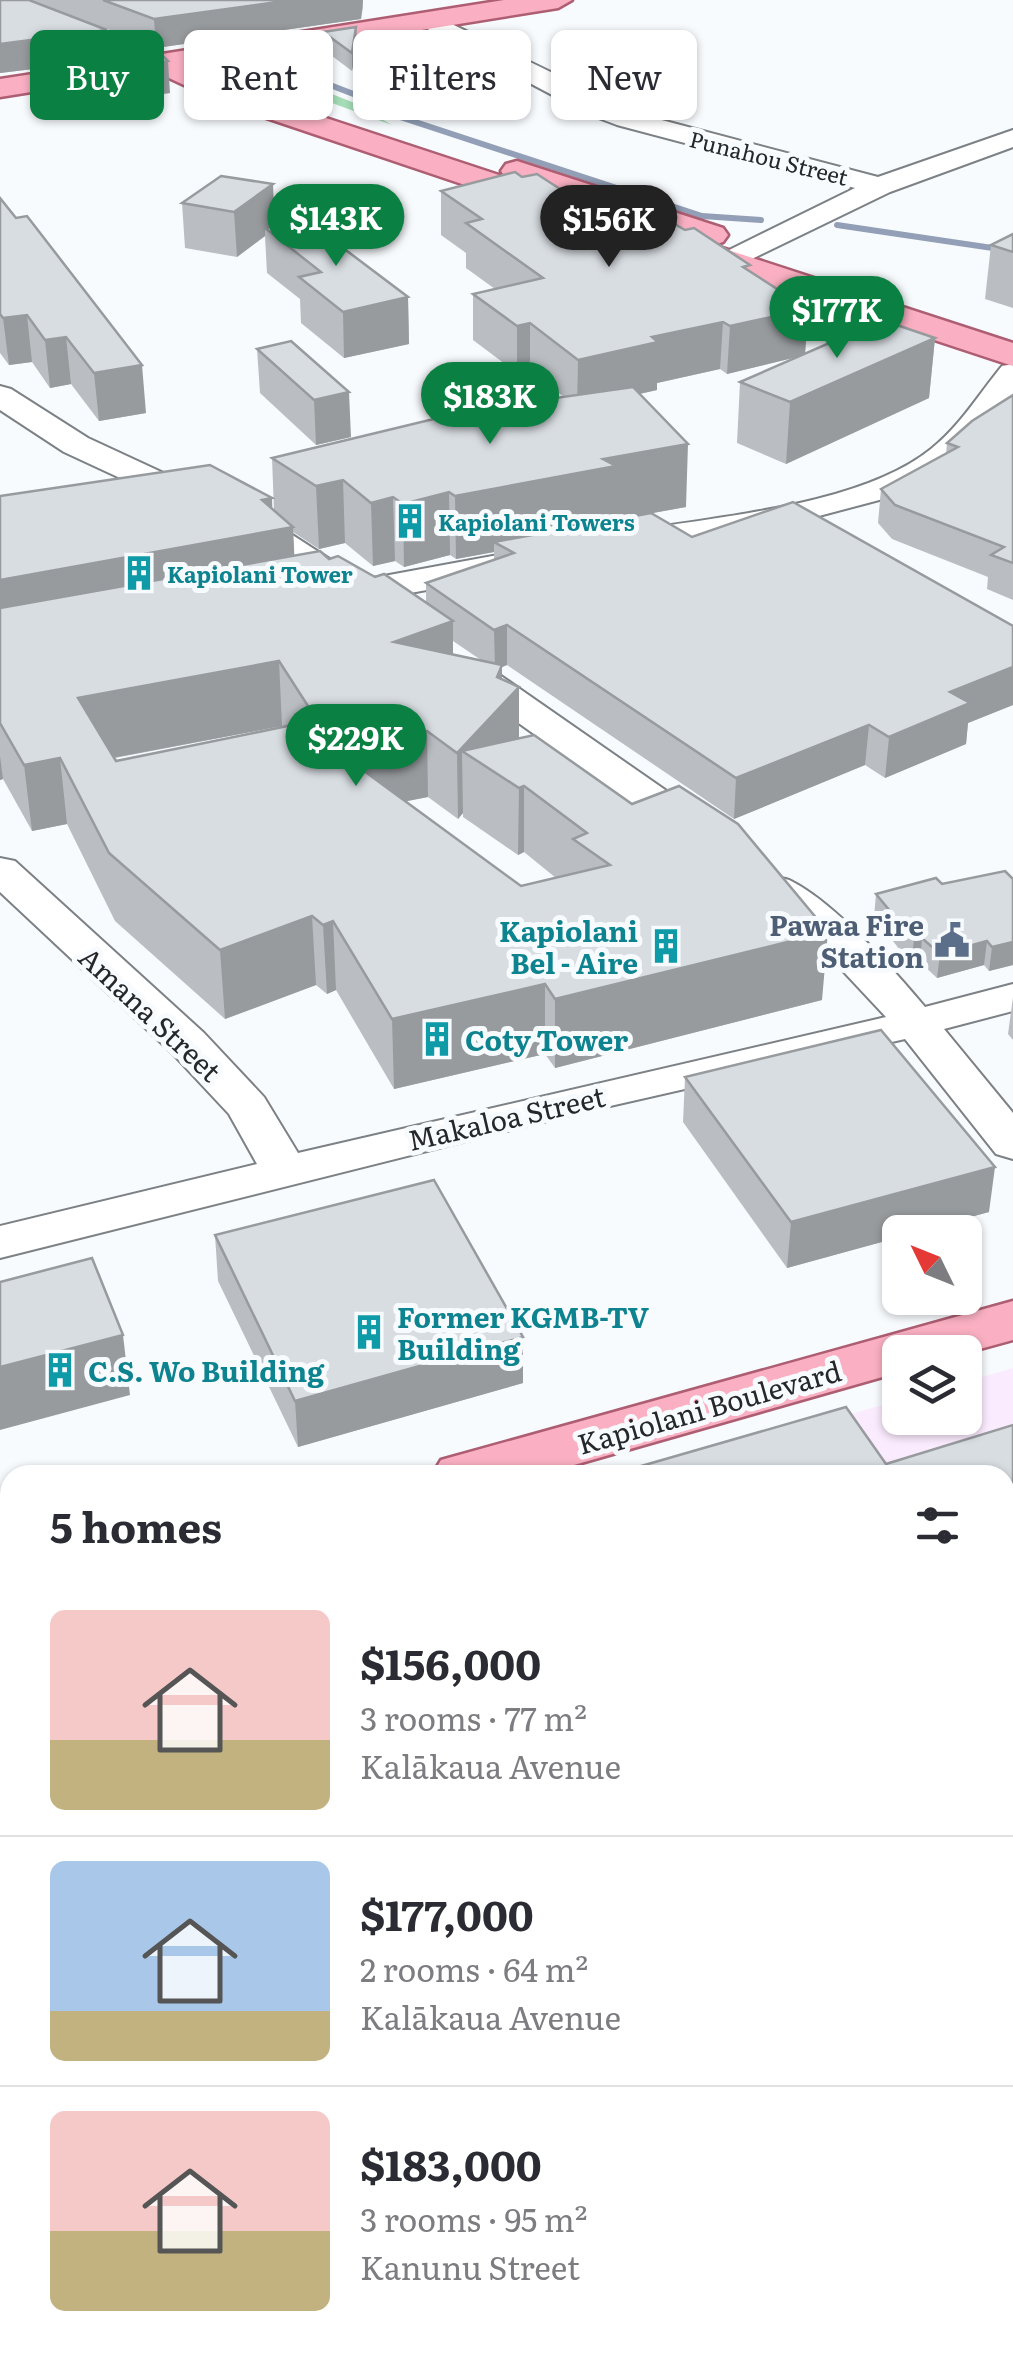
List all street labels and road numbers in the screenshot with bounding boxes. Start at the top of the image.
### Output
street label: Punahou Street [686,121,852,193]
street label: Amana Street [70,936,232,1091]
street label: Makaloa Street [403,1074,609,1160]
street label: Kapiolani Boulevard [572,1348,846,1464]

